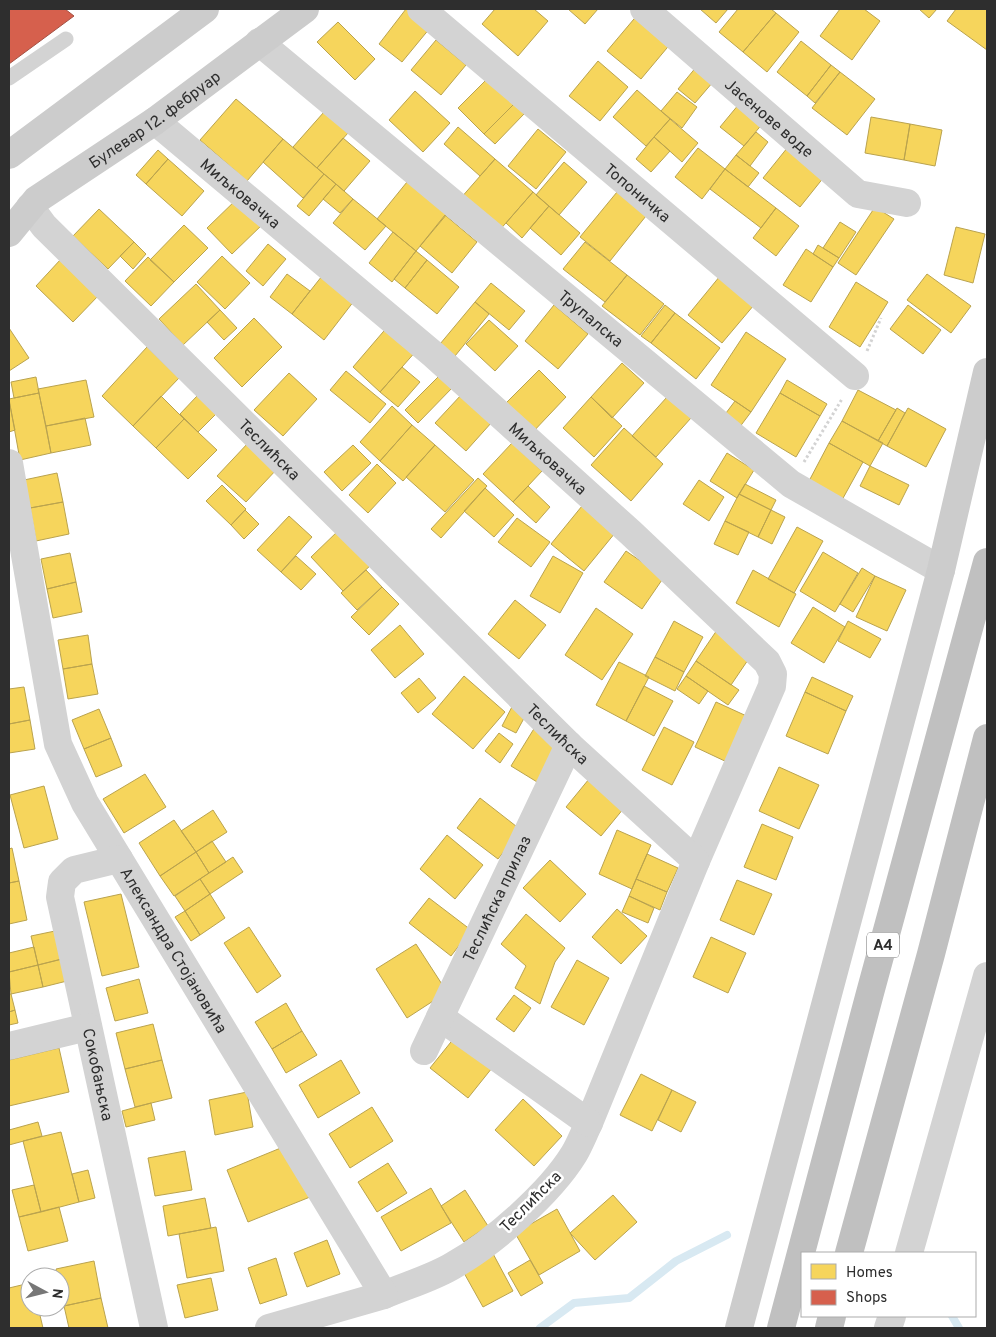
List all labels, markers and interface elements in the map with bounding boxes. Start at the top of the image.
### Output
street label: Булевар 12. фебруар [86,67,225,174]
street label: Јасенове воде [720,75,817,163]
street label: Миљковачка [195,155,284,234]
street label: Топоничка [599,160,674,228]
street label: Трупалска [553,287,627,353]
street label: Теслићска [233,416,303,485]
street label: Миљковачка [503,419,590,500]
street label: Теслићска [521,700,592,770]
street label: Теслићска прилаз [460,833,537,966]
street label: Александра Стојановића [115,864,231,1038]
road number: A4 [867,932,899,958]
street label: Сокобањска [77,1027,117,1123]
street label: Теслићска [496,1167,566,1237]
legend [801,1252,976,1317]
text: Homes [846,1264,893,1283]
north arrow [20,1267,70,1317]
text: N [47,1287,65,1299]
text: Shops [846,1289,887,1308]

